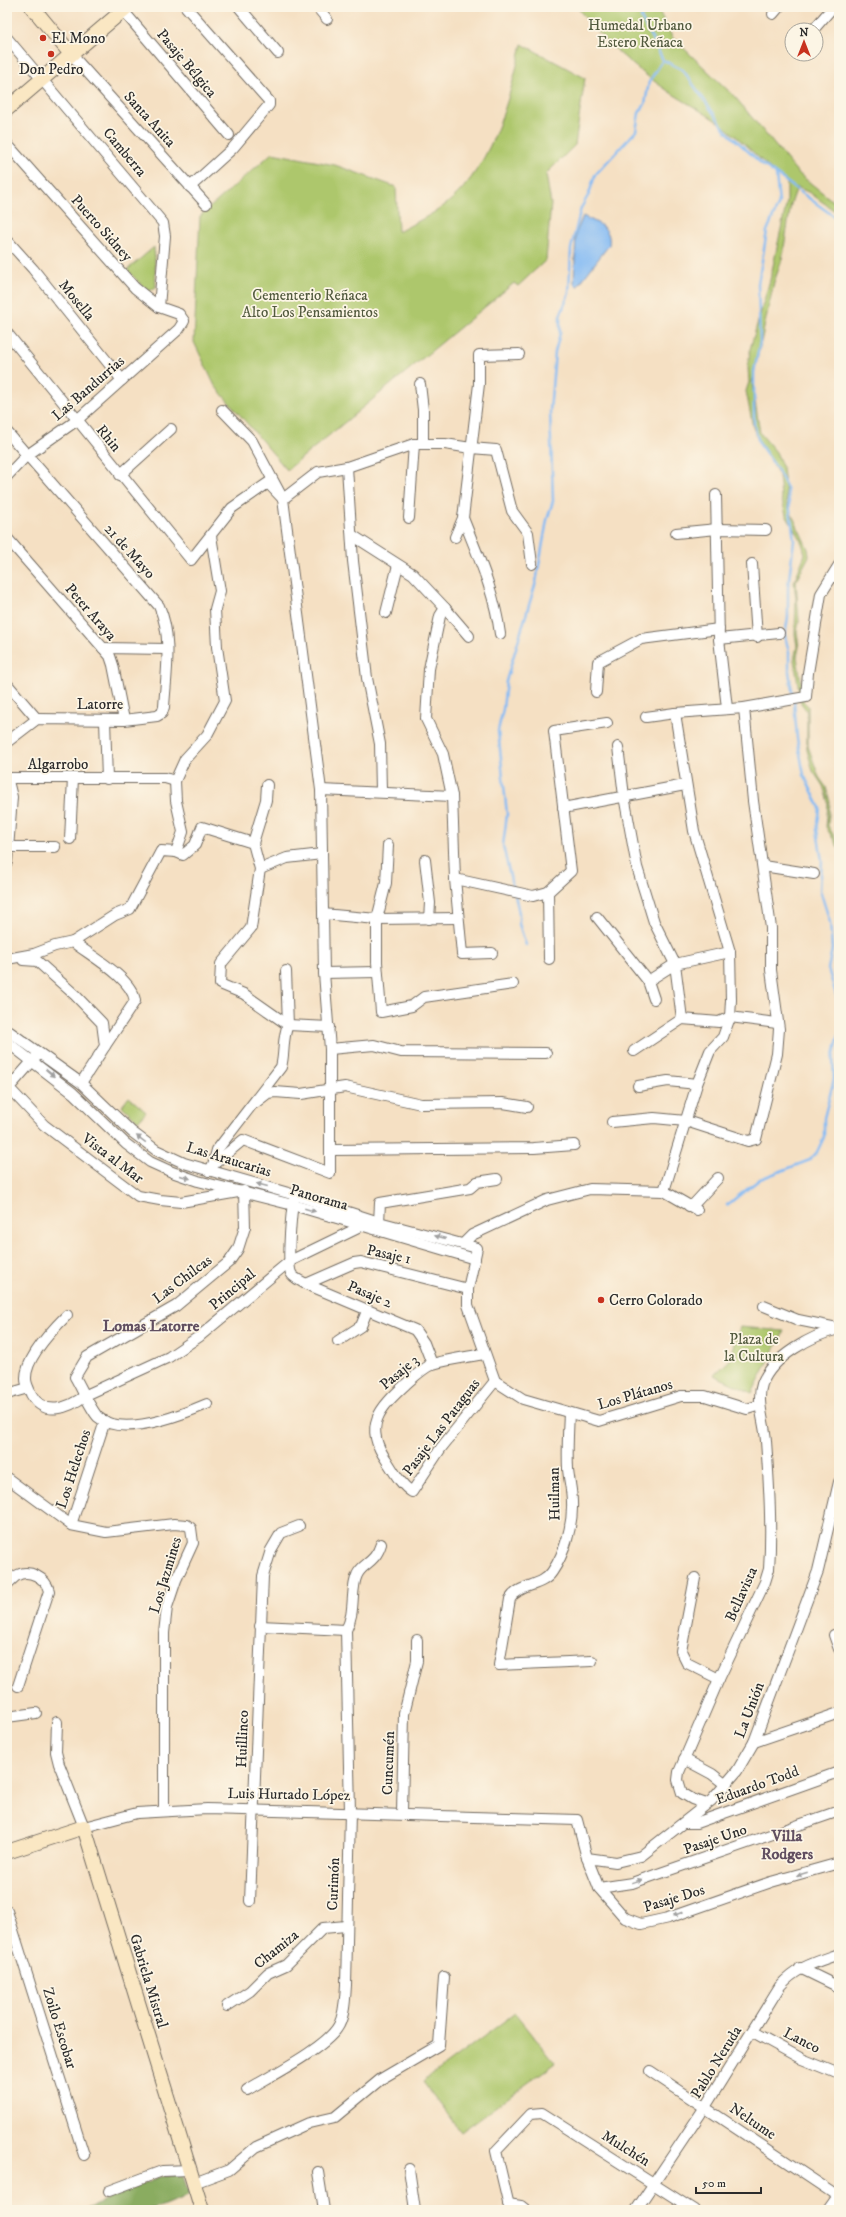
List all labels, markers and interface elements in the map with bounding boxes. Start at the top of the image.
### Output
park label: Humedal Urbano Estero Reñaca [588,16,692,52]
north arrow [784,22,824,62]
street label: Pasaje Bélgica [152,25,221,102]
text: N [799,26,809,40]
place label: El Mono [51,29,105,48]
marker: El Mono [38,33,48,43]
marker: Don Pedro [46,49,56,59]
place label: Don Pedro [19,60,83,79]
street label: Santa Anita [120,87,180,152]
street label: Camberra [99,124,151,181]
street label: Puerto Sidney [67,191,137,266]
street label: Mosella [54,276,99,325]
park label: Cementerio Reñaca Alto Los Pensamientos [242,286,378,322]
street label: Las Bandurrias [48,352,129,425]
street label: Rhin [92,421,125,456]
street label: 21 de Mayo [100,520,159,583]
street label: Peter Araya [61,580,121,645]
street label: Latorre [77,695,123,714]
street label: Algarrobo [28,755,88,774]
one-way arrow [44,1069,55,1078]
street label: Vista al Mar [77,1128,148,1188]
one-way arrow [136,1135,147,1143]
street label: Las Araucarias [184,1138,274,1181]
one-way arrow [179,1174,191,1180]
street label: Panorama [288,1180,351,1215]
one-way arrow [255,1182,268,1188]
one-way arrow [305,1207,317,1213]
one-way arrow [434,1234,446,1240]
street label: Pasaje 1 [365,1241,413,1268]
street label: Las Chilcas [149,1251,216,1308]
street label: Principal [205,1264,260,1314]
street label: Pasaje 2 [345,1277,396,1313]
place label: Cerro Colorado [609,1291,703,1310]
marker: Cerro Colorado [596,1295,606,1305]
district label: Lomas Latorre [103,1316,200,1336]
park label: Plaza de la Cultura [724,1330,785,1366]
street label: Pasaje 3 [376,1351,423,1394]
street label: Pasaje Las Pataguas [399,1375,484,1480]
street label: Los Plátanos [595,1375,675,1414]
street label: Los Helechos [52,1427,95,1511]
street label: Huilman [545,1467,564,1521]
street label: Los Jazmines [145,1535,186,1616]
street label: Bellavista [721,1563,762,1624]
street label: La Unión [730,1679,769,1741]
street label: Huillinco [232,1710,253,1768]
street label: Cuncumén [378,1731,399,1795]
street label: Eduardo Todd [713,1761,802,1809]
street label: Luis Hurtado López [227,1784,351,1805]
street label: Pasaje Uno [681,1820,749,1859]
district label: Villa Rodgers [761,1826,814,1864]
street label: Curimón [323,1857,344,1911]
one-way arrow [795,1871,807,1877]
one-way arrow [632,1878,644,1884]
street label: Pasaje Dos [641,1880,707,1917]
one-way arrow [672,1912,684,1918]
street label: Chamiza [250,1925,303,1973]
street label: Gabriela Mistral [125,1932,172,2031]
street label: Zoilo Escobar [38,1985,81,2072]
street label: Pablo Neruda [687,2022,747,2102]
street label: Lanco [780,2023,823,2058]
street label: Neltume [726,2099,780,2144]
street label: Mulchén [598,2126,654,2171]
scale bar [696,2169,761,2195]
text: 50 m [702,2176,726,2191]

